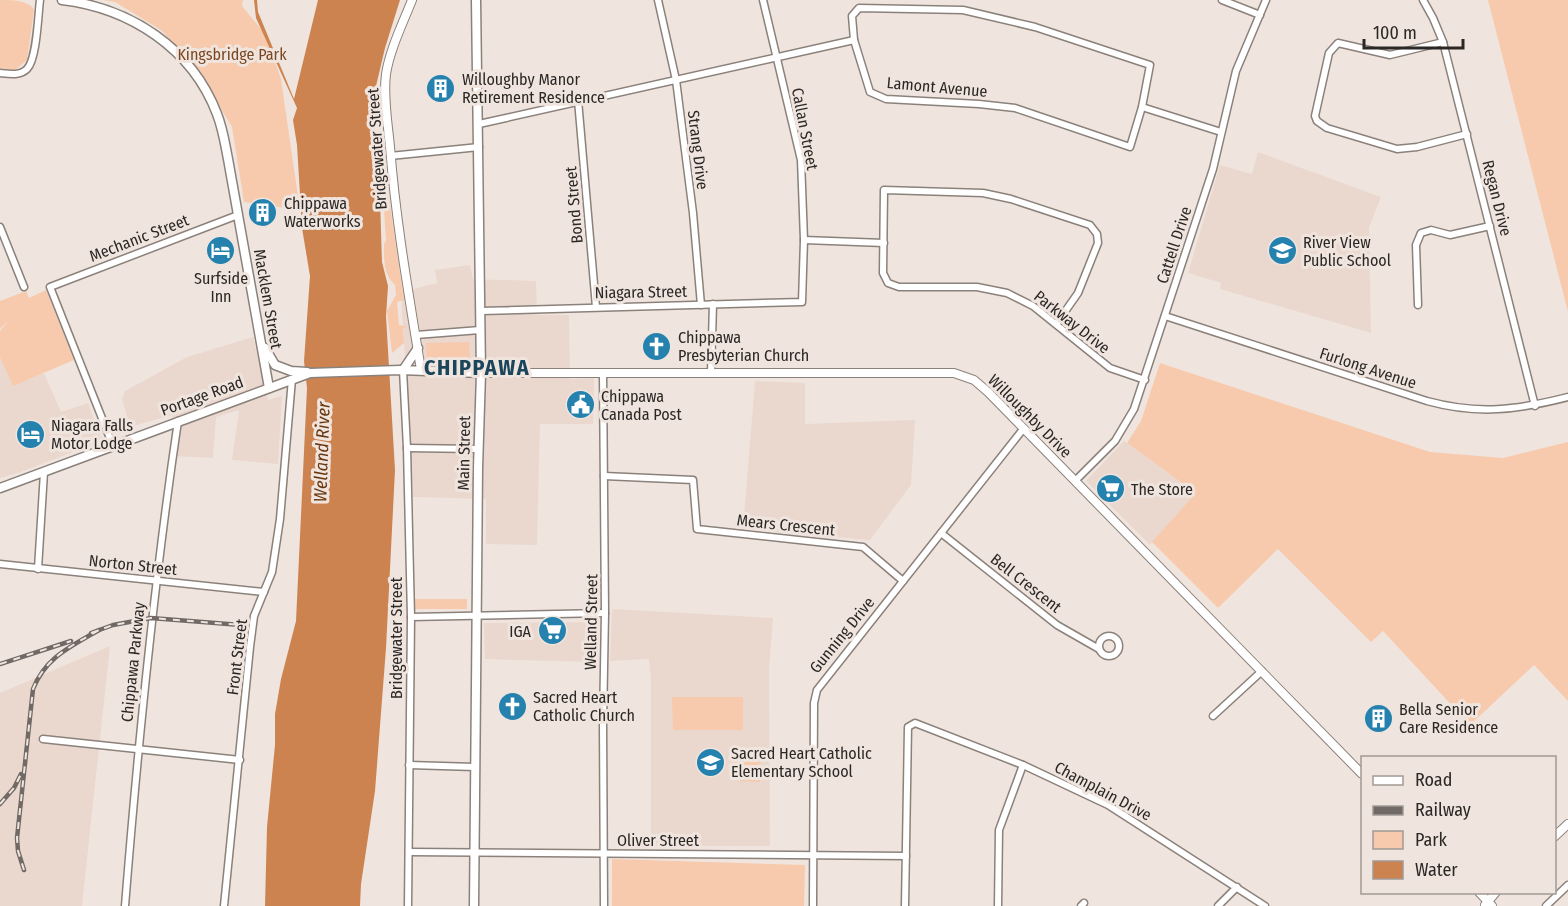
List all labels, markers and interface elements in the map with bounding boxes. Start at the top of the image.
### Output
scale bar [1364,12,1463,50]
text: 100 m [1373,22,1417,44]
park label: Kingsbridge Park [177,45,287,64]
place label: Willoughby Manor Retirement Residence [462,70,605,107]
building icon: Willoughby Manor Retirement Residence [425,72,457,104]
street label: Lamont Avenue [886,73,988,101]
street label: Callan Street [788,86,822,172]
street label: Bridgewater Street [363,87,391,210]
street label: Strang Drive [684,109,712,191]
street label: Regan Drive [1478,158,1516,238]
street label: Bond Street [561,165,587,244]
place label: Chippawa Waterworks [284,194,361,231]
building icon: Chippawa Waterworks [247,196,279,228]
street label: Cattell Drive [1153,204,1195,286]
street label: Mechanic Street [87,210,192,266]
place label: River View Public School [1303,233,1391,270]
hotel icon: Surfside Inn [205,234,237,266]
school or university icon: River View Public School [1266,235,1298,267]
street label: Macklem Street [250,248,286,351]
place label: Surfside Inn [194,269,248,306]
street label: Niagara Street [595,282,688,302]
street label: Parkway Drive [1030,286,1114,358]
place label: Chippawa Presbyterian Church [678,328,809,365]
church icon: Chippawa Presbyterian Church [641,330,673,362]
street label: Furlong Avenue [1317,343,1419,393]
district label: CHIPPAWA [424,354,530,381]
street label: Willoughby Drive [984,370,1076,462]
street label: Portage Road [158,372,246,420]
place label: Chippawa Canada Post [601,387,682,424]
public building icon: Chippawa Canada Post [564,389,596,421]
water label: Welland River [309,401,335,503]
street label: Main Street [454,415,474,491]
place label: Niagara Falls Motor Lodge [51,416,133,453]
hotel icon: Niagara Falls Motor Lodge [14,418,46,450]
supermarket icon: The Store [1094,473,1126,505]
place label: The Store [1131,480,1193,499]
street label: Mears Crescent [736,510,837,540]
street label: Bell Crescent [987,549,1066,617]
street label: Norton Street [88,551,179,579]
street label: Welland Street [581,573,601,670]
street label: Bridgewater Street [387,576,406,699]
street label: Gunning Drive [806,593,878,677]
street label: Chippawa Parkway [117,600,149,723]
supermarket icon: IGA [536,615,568,647]
street label: Front Street [223,617,251,696]
place label: IGA [509,622,532,641]
place label: Sacred Heart Catholic Church [533,688,635,725]
church icon: Sacred Heart Catholic Church [496,690,528,722]
place label: Bella Senior Care Residence [1399,700,1498,737]
building icon: Bella Senior Care Residence [1362,702,1394,734]
place label: Sacred Heart Catholic Elementary School [731,744,872,781]
school or university icon: Sacred Heart Catholic Elementary School [694,746,726,778]
legend [1361,756,1556,894]
street label: Champlain Drive [1051,757,1155,825]
text: Road [1415,769,1452,791]
text: Railway [1415,799,1471,821]
text: Park [1415,829,1448,851]
street label: Oliver Street [617,831,700,850]
text: Water [1415,859,1458,881]

